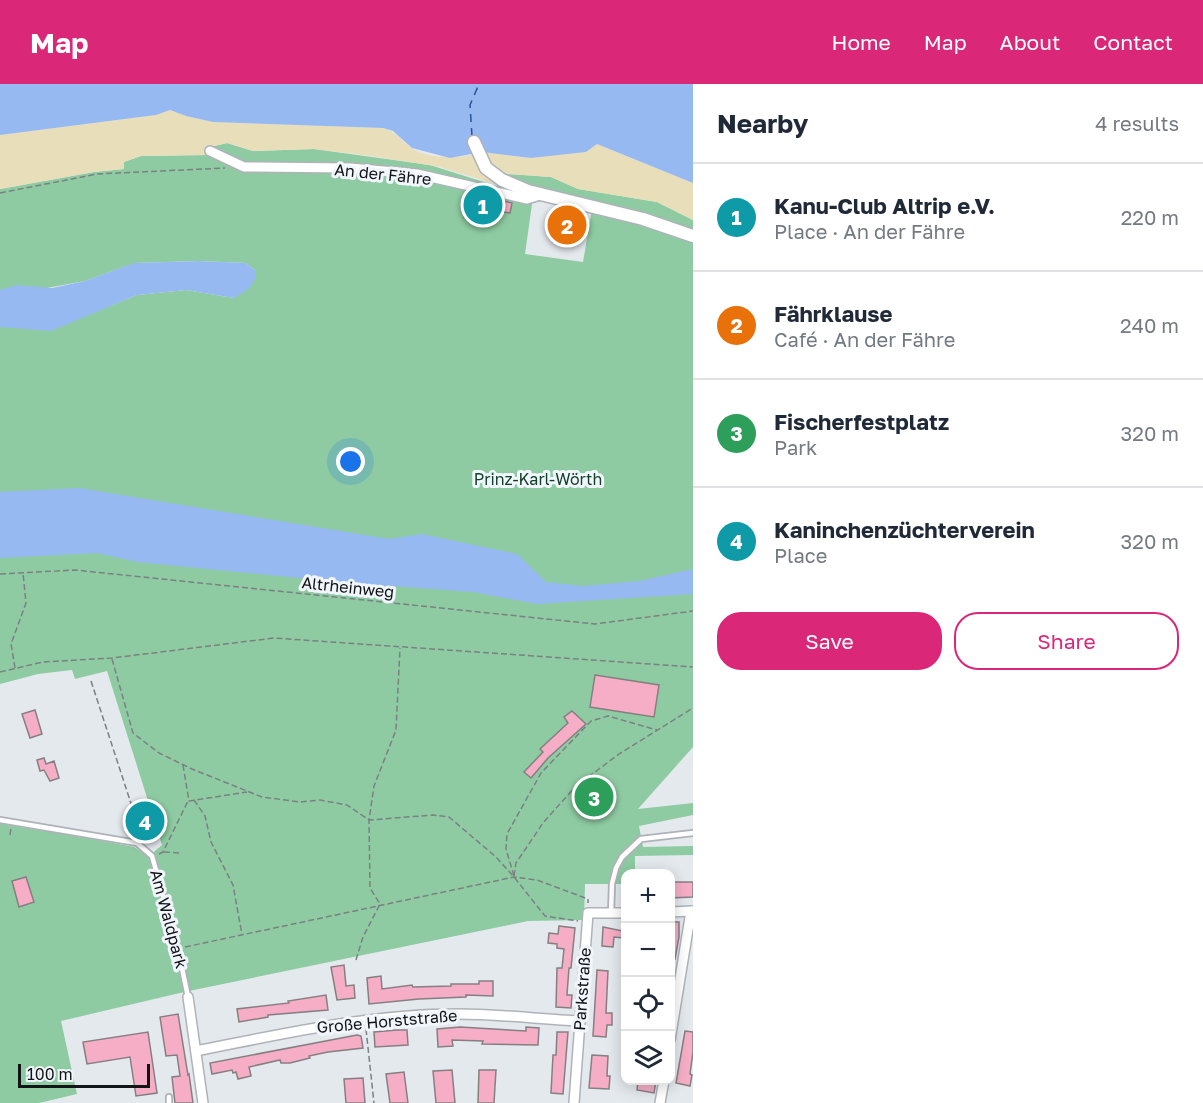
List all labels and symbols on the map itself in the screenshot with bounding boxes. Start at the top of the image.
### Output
street label: An der Fähre [334,159,432,189]
pin: 1 [464,182,502,228]
pin: 2 [548,202,586,248]
your location [336,447,365,476]
park label: Prinz-Karl-Wörth [474,469,602,489]
street label: Altrheinweg [301,572,395,602]
pin: 3 [574,774,614,820]
pin: 4 [126,798,164,844]
street label: Am Waldpark [146,867,192,971]
street label: Parkstraße [569,947,595,1031]
street label: Große Horststraße [316,1005,458,1037]
scale bar [18,1061,150,1088]

